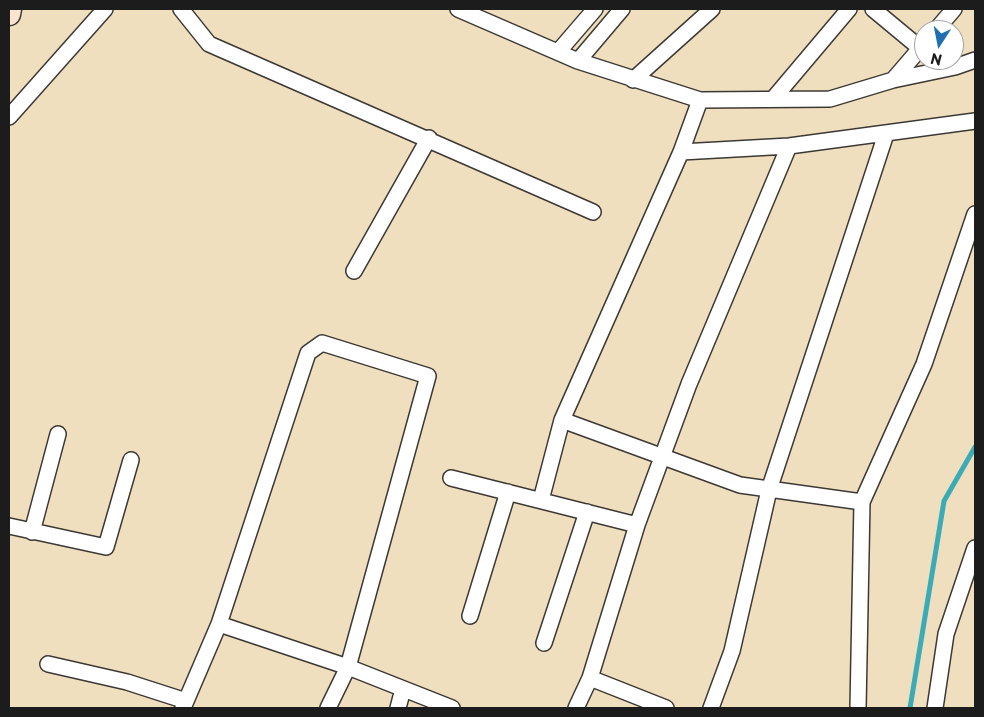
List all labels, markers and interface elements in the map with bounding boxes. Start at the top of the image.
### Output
north arrow [914,20,964,70]
text: N [929,48,944,71]

